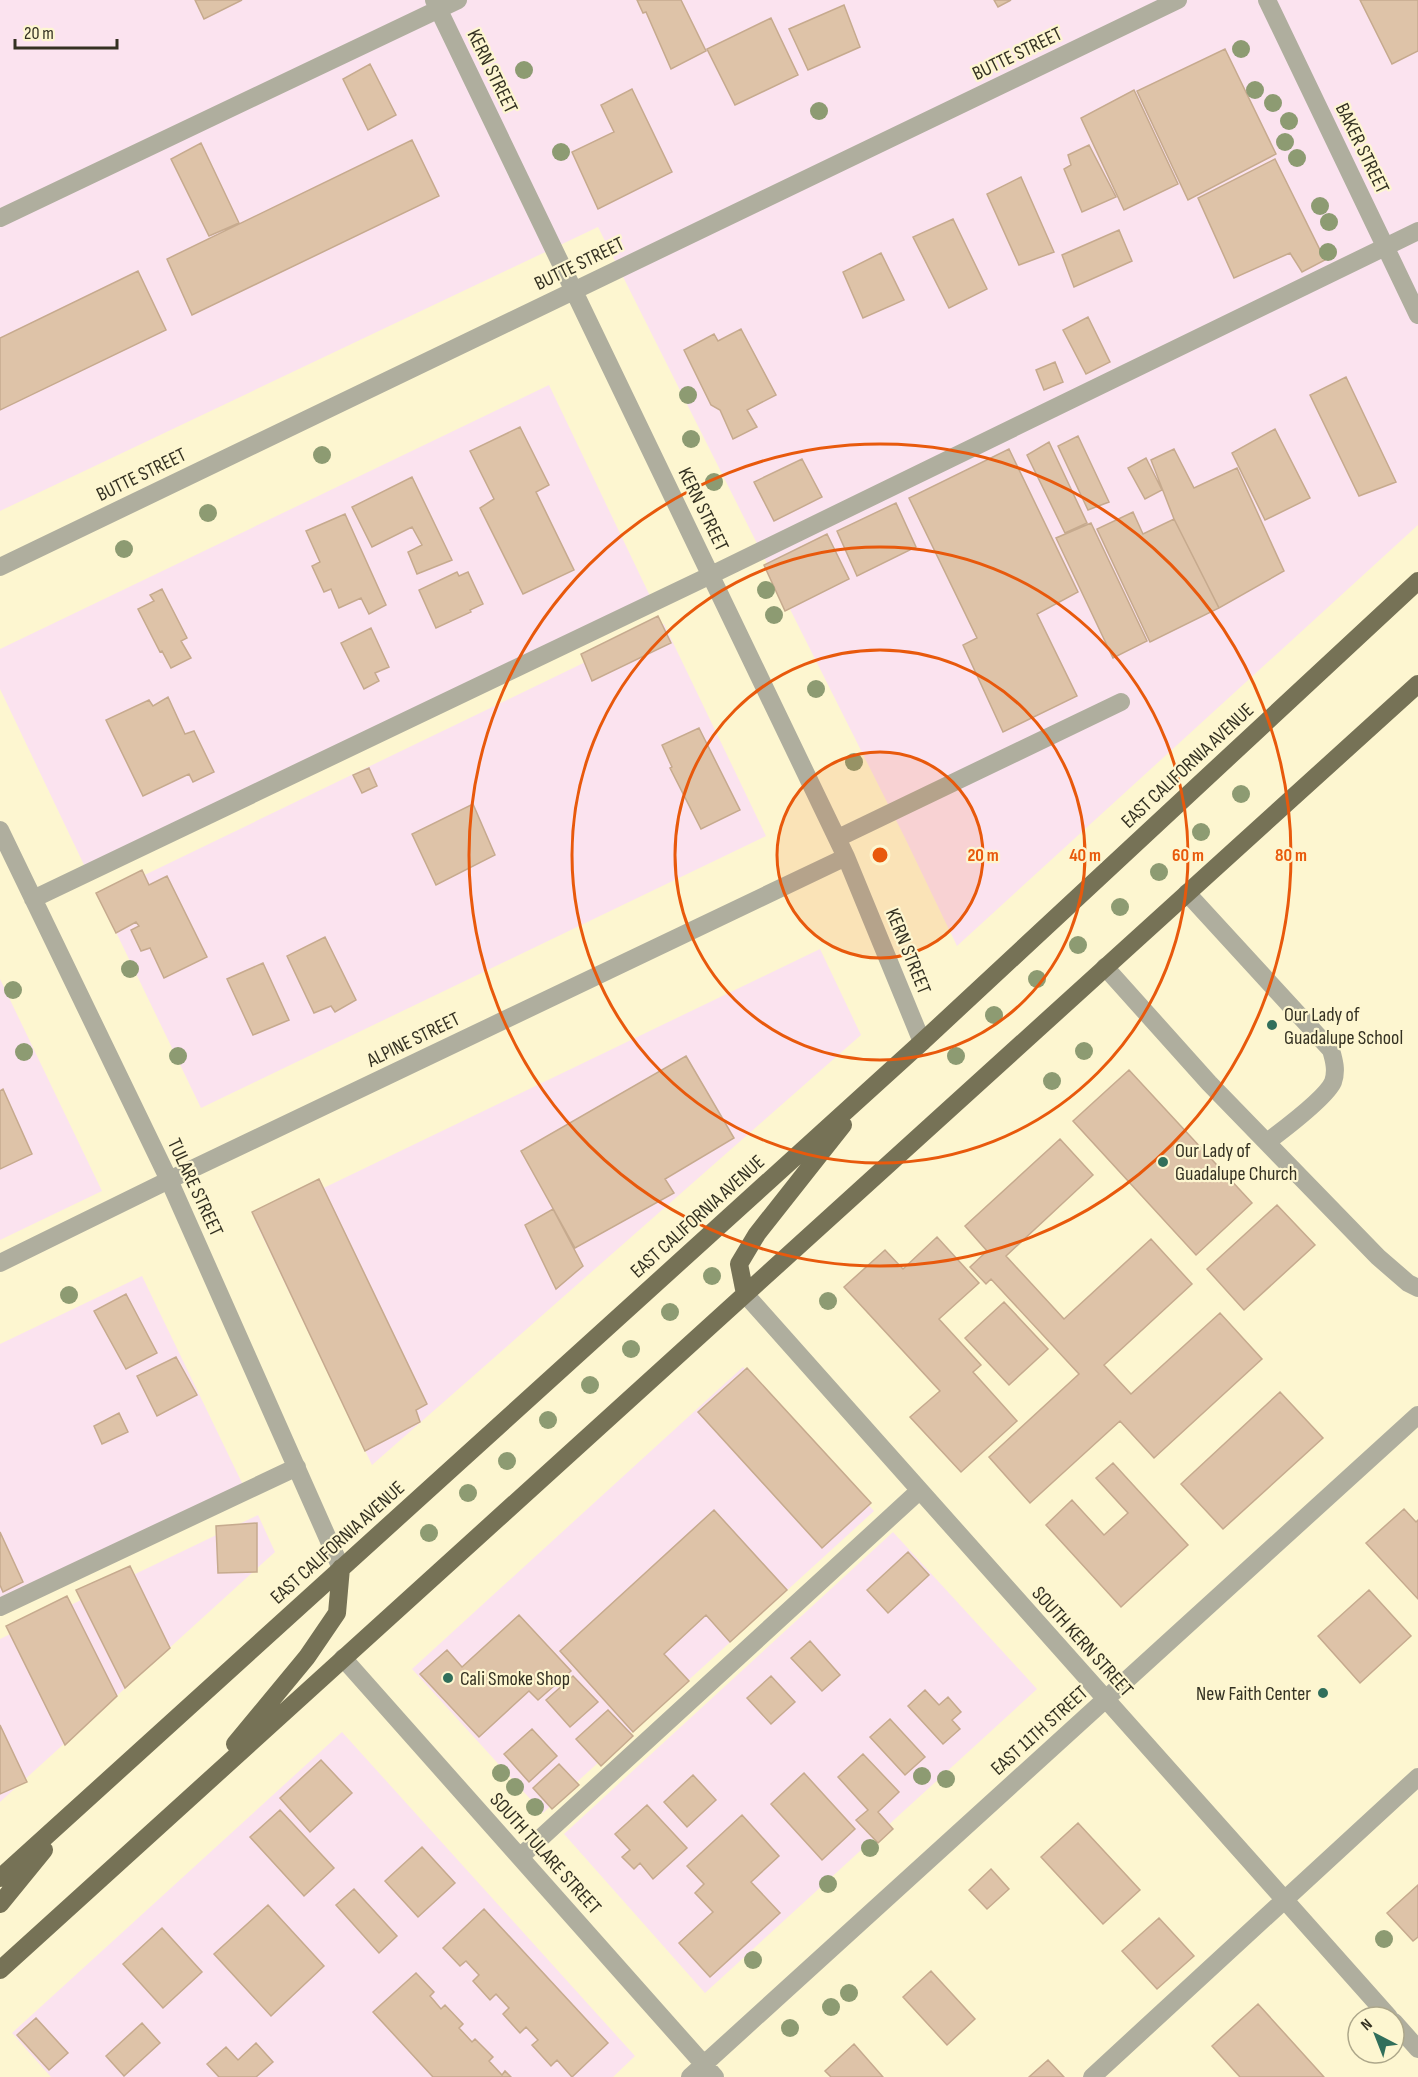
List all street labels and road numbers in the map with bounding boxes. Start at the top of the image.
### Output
street label: BUTTE STREET [969,22,1066,86]
street label: KERN STREET [462,26,523,117]
street label: BAKER STREET [1330,99,1394,197]
street label: BUTTE STREET [531,232,628,296]
street label: BUTTE STREET [93,443,190,507]
street label: KERN STREET [673,464,734,555]
street label: EAST CALIFORNIA AVENUE [1116,698,1259,833]
street label: KERN STREET [880,905,936,998]
street label: ALPINE STREET [362,1007,464,1073]
street label: TULARE STREET [162,1135,228,1240]
street label: EAST CALIFORNIA AVENUE [626,1150,770,1283]
street label: EAST CALIFORNIA AVENUE [266,1476,410,1609]
street label: SOUTH KERN STREET [1027,1582,1138,1702]
street label: EAST 11TH STREET [986,1681,1093,1781]
street label: SOUTH TULARE STREET [484,1788,606,1919]

